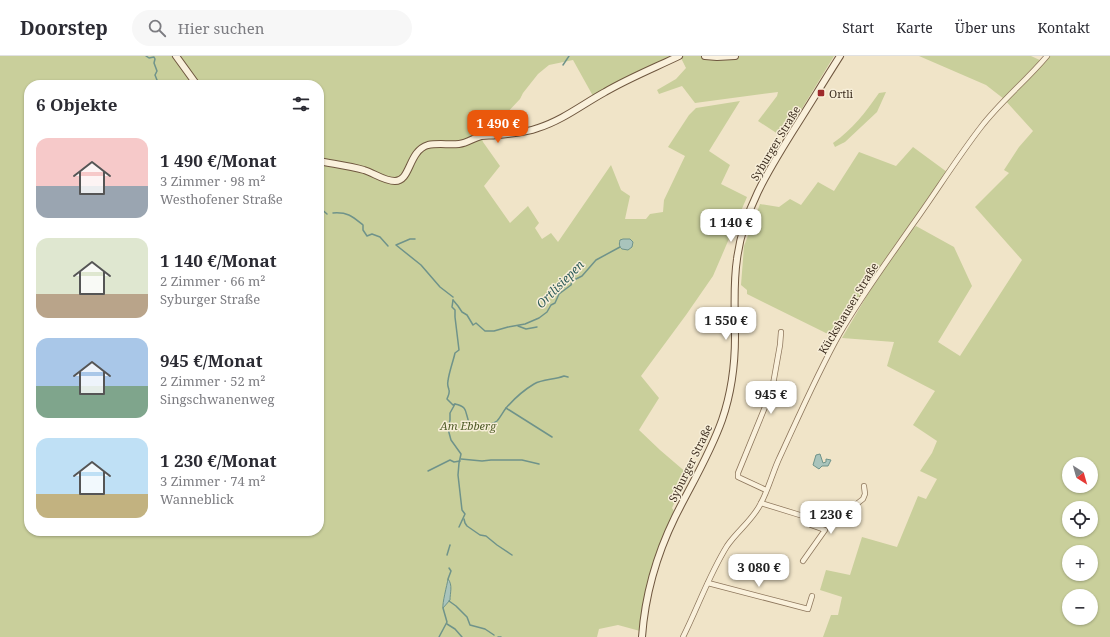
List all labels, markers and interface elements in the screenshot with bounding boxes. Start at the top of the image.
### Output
search box [132,10,412,46]
text: Doorstep [20,15,108,41]
icon: search [146,17,168,39]
text: Hier suchen [178,18,264,38]
text: Start [842,18,874,37]
text: Karte [896,18,933,37]
text: Über uns [955,18,1015,37]
text: Kontakt [1037,18,1090,37]
place label: Ortli [829,86,854,101]
marker: Ortli [816,88,826,98]
text: 6 Objekte [36,93,117,116]
icon: filters [290,93,312,115]
street label: Syburger Straße [747,103,803,183]
pin: 1 490 € [461,110,535,144]
text: 1 490 € [476,114,520,132]
text: 1 490 €/Monat [160,149,277,172]
icon: home [68,154,116,202]
text: 3 Zimmer · 98 m² [160,172,266,190]
text: Westhofener Straße [160,190,283,208]
pin: 1 140 € [694,209,768,243]
text: 1 140 € [709,213,753,231]
text: 1 140 €/Monat [160,249,277,272]
icon: home [68,254,116,302]
water label: Ortlisiepen [532,256,588,312]
street label: Kückshauser Straße [815,259,881,357]
text: 2 Zimmer · 66 m² [160,272,266,290]
text: Syburger Straße [160,290,260,308]
pin: 1 550 € [689,307,763,341]
text: 1 550 € [704,311,748,329]
text: 945 €/Monat [160,349,263,372]
icon: home [68,354,116,402]
text: 2 Zimmer · 52 m² [160,372,266,390]
pin: 945 € [743,381,799,415]
text: 945 € [755,385,787,403]
text: Singschwanenweg [160,390,275,408]
park label: Am Ebberg [439,418,497,433]
street label: Syburger Straße [665,422,715,504]
text: 1 230 €/Monat [160,449,277,472]
icon: home [68,454,116,502]
north arrow [1062,457,1098,493]
map controls [1062,457,1098,625]
text: 3 Zimmer · 74 m² [160,472,266,490]
text: Wanneblick [160,490,234,508]
pin: 1 230 € [794,501,868,535]
button: locate [1062,501,1098,537]
text: 1 230 € [809,505,853,523]
button: + [1062,545,1098,581]
pin: 3 080 € [722,554,796,588]
text: 3 080 € [737,558,781,576]
button: − [1062,589,1098,625]

